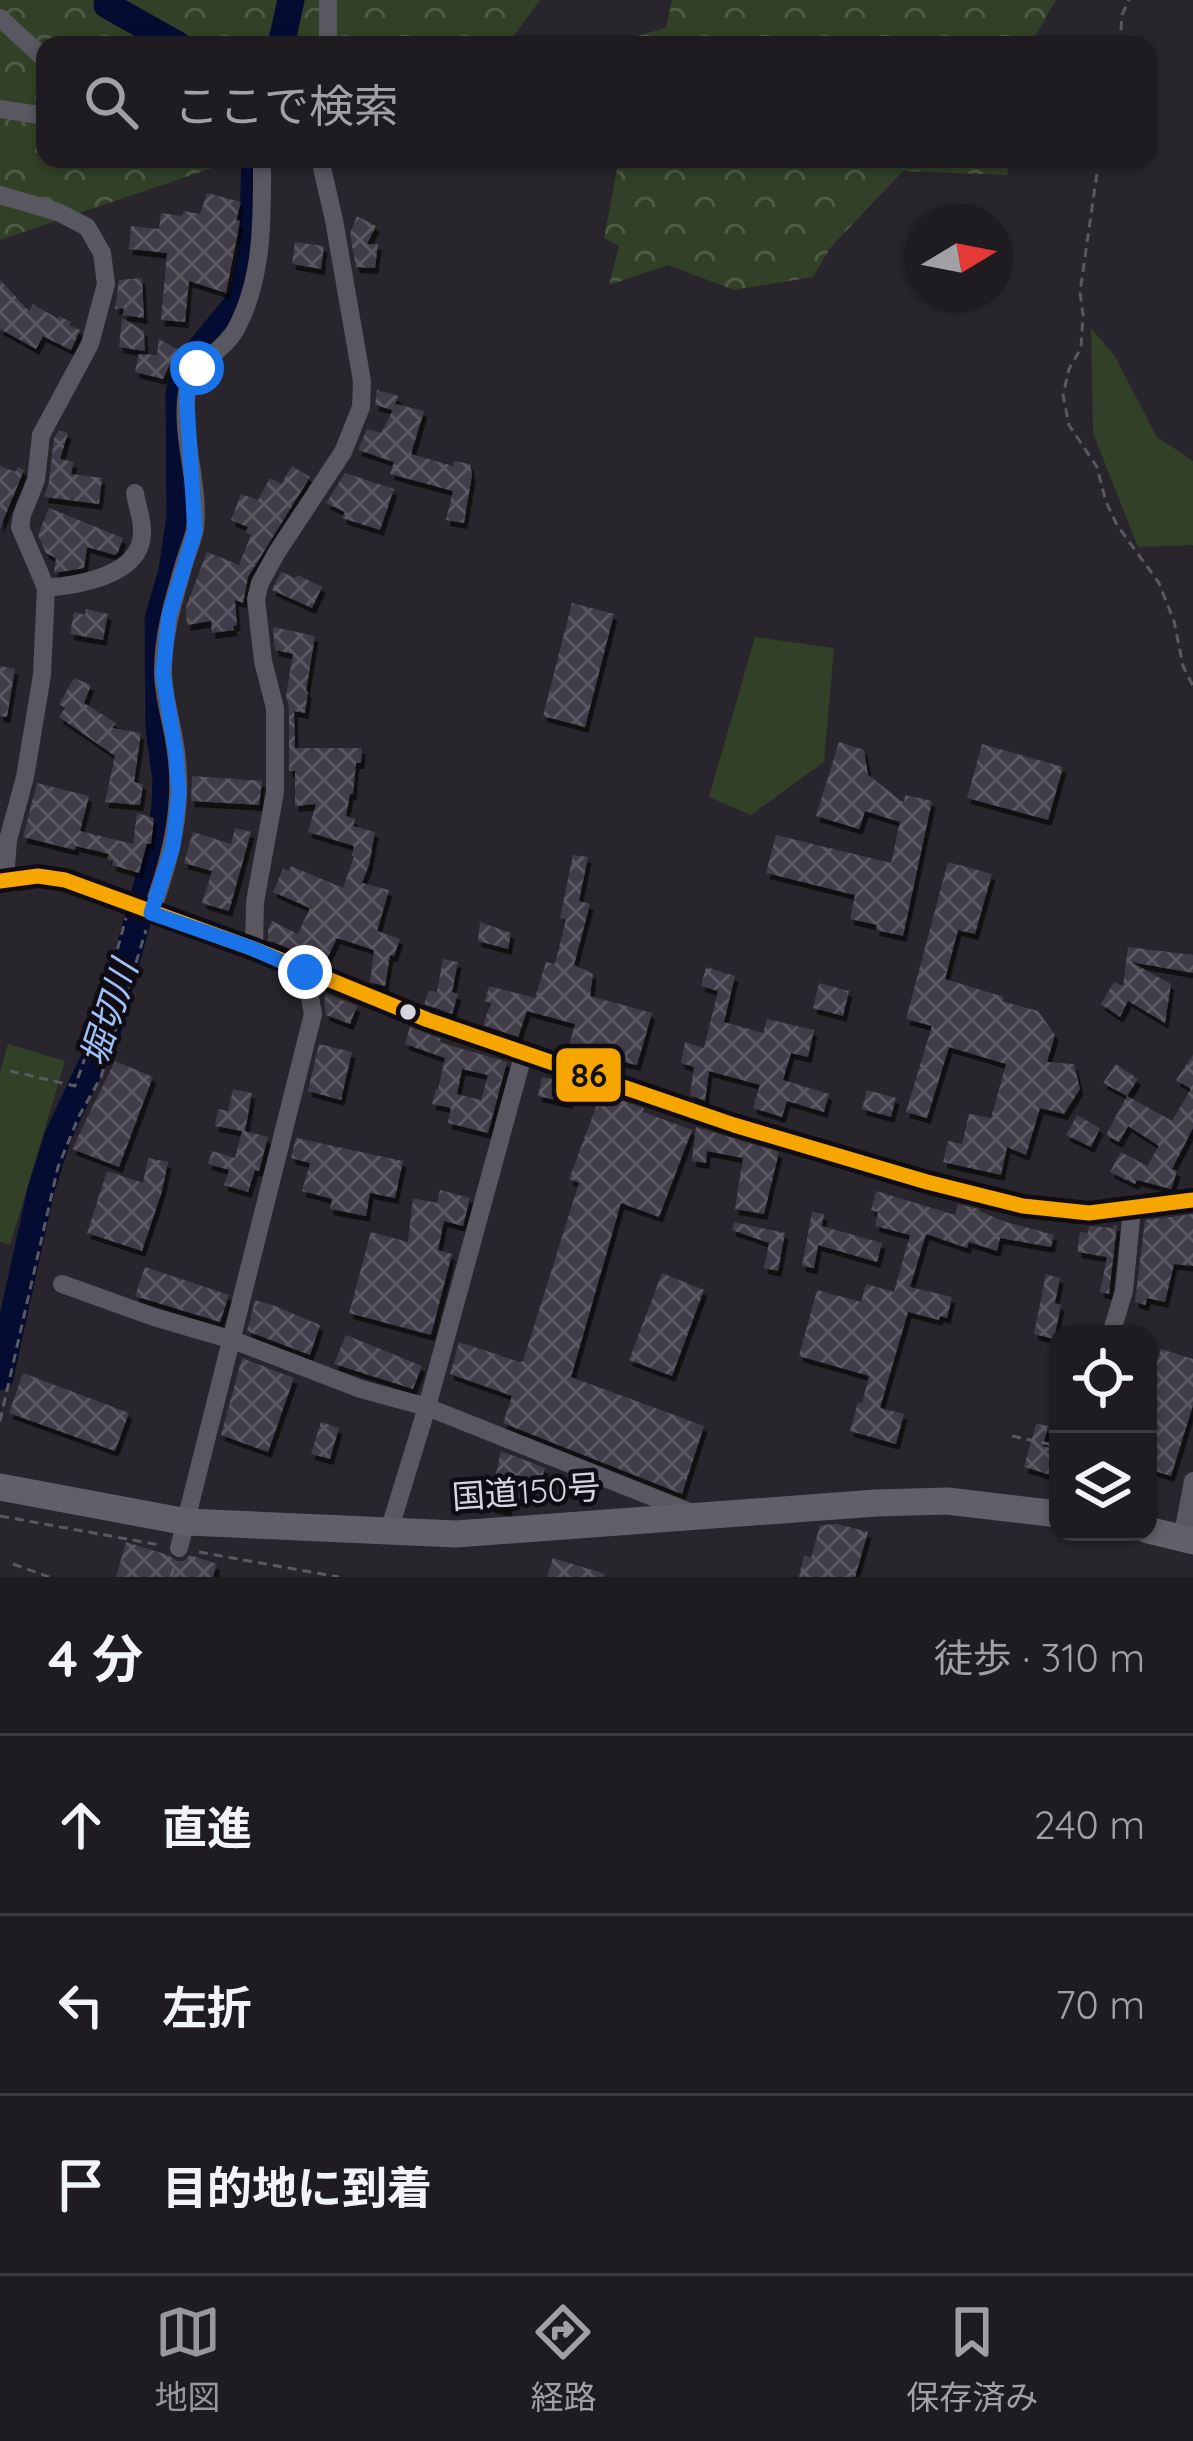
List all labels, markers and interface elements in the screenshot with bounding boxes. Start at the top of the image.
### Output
search box [36,36,1157,168]
icon: search [78,69,144,135]
text: ここで検索 [174,77,399,133]
north arrow [905,204,1013,312]
route start [170,341,224,395]
route end [278,945,332,999]
water label: 堀切川 [70,951,147,1071]
unlabelled marker [397,1001,419,1023]
line badge: 86 [554,1046,623,1104]
text: 86 [571,1054,607,1095]
map controls [1049,1325,1157,1541]
button: locate [1049,1325,1157,1433]
button: layers [1049,1433,1157,1541]
street label: 国道150号 [450,1465,602,1517]
text: 4 分 [48,1626,143,1690]
text: 徒歩 · 310 m [934,1633,1145,1682]
icon: ahead [48,1792,114,1858]
text: 直進 [162,1799,252,1855]
text: 240 m [1034,1800,1145,1849]
icon: left [48,1972,114,2038]
text: 左折 [162,1979,252,2035]
text: 70 m [1056,1980,1145,2029]
icon: arrive [48,2152,114,2218]
text: 目的地に到着 [162,2159,432,2215]
tab: 地図 [155,2299,221,2419]
tab: 経路 [530,2299,596,2419]
tab: 保存済み [906,2299,1038,2419]

